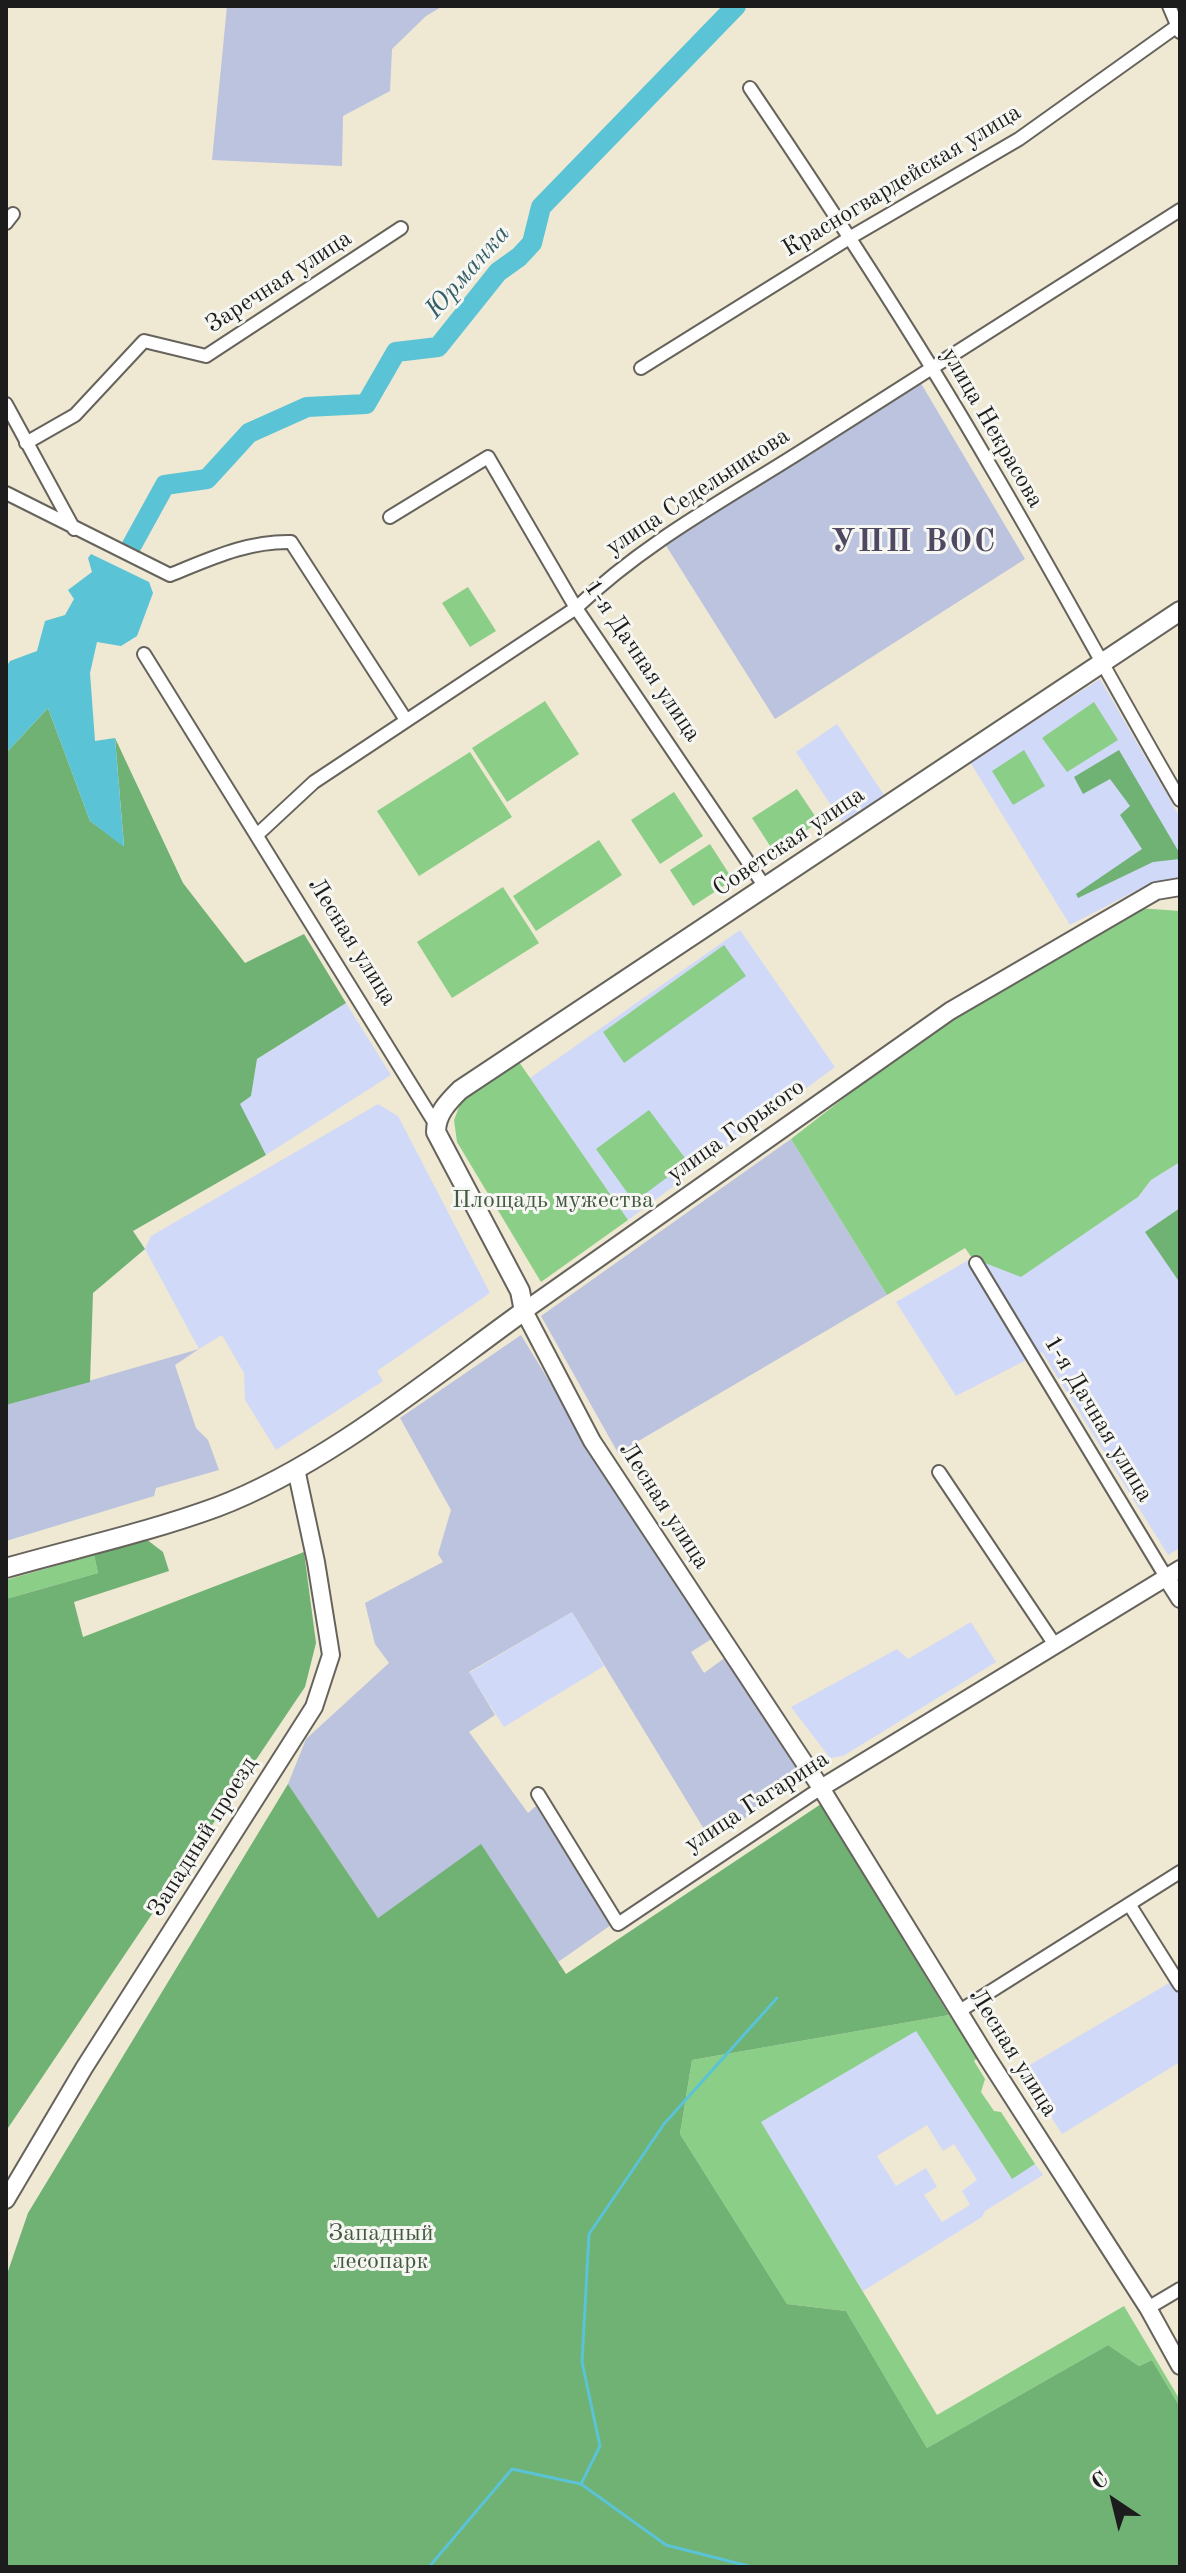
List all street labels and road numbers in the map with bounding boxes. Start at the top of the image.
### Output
street label: Красногвардейская улица [777,98,1027,264]
street label: Заречная улица [201,224,357,340]
street label: улица Некрасова [934,343,1050,513]
street label: улица Седельникова [601,422,795,562]
street label: 1-я Дачная улица [577,575,707,747]
street label: Советская улица [708,781,870,903]
street label: Лесная улица [301,873,403,1011]
street label: улица Горького [662,1073,810,1189]
street label: 1-я Дачная улица [1037,1330,1159,1508]
street label: Лесная улица [612,1437,716,1575]
street label: улица Гагарина [679,1745,835,1859]
street label: Западный проезд [142,1752,264,1922]
street label: Лесная улица [962,1984,1064,2122]

